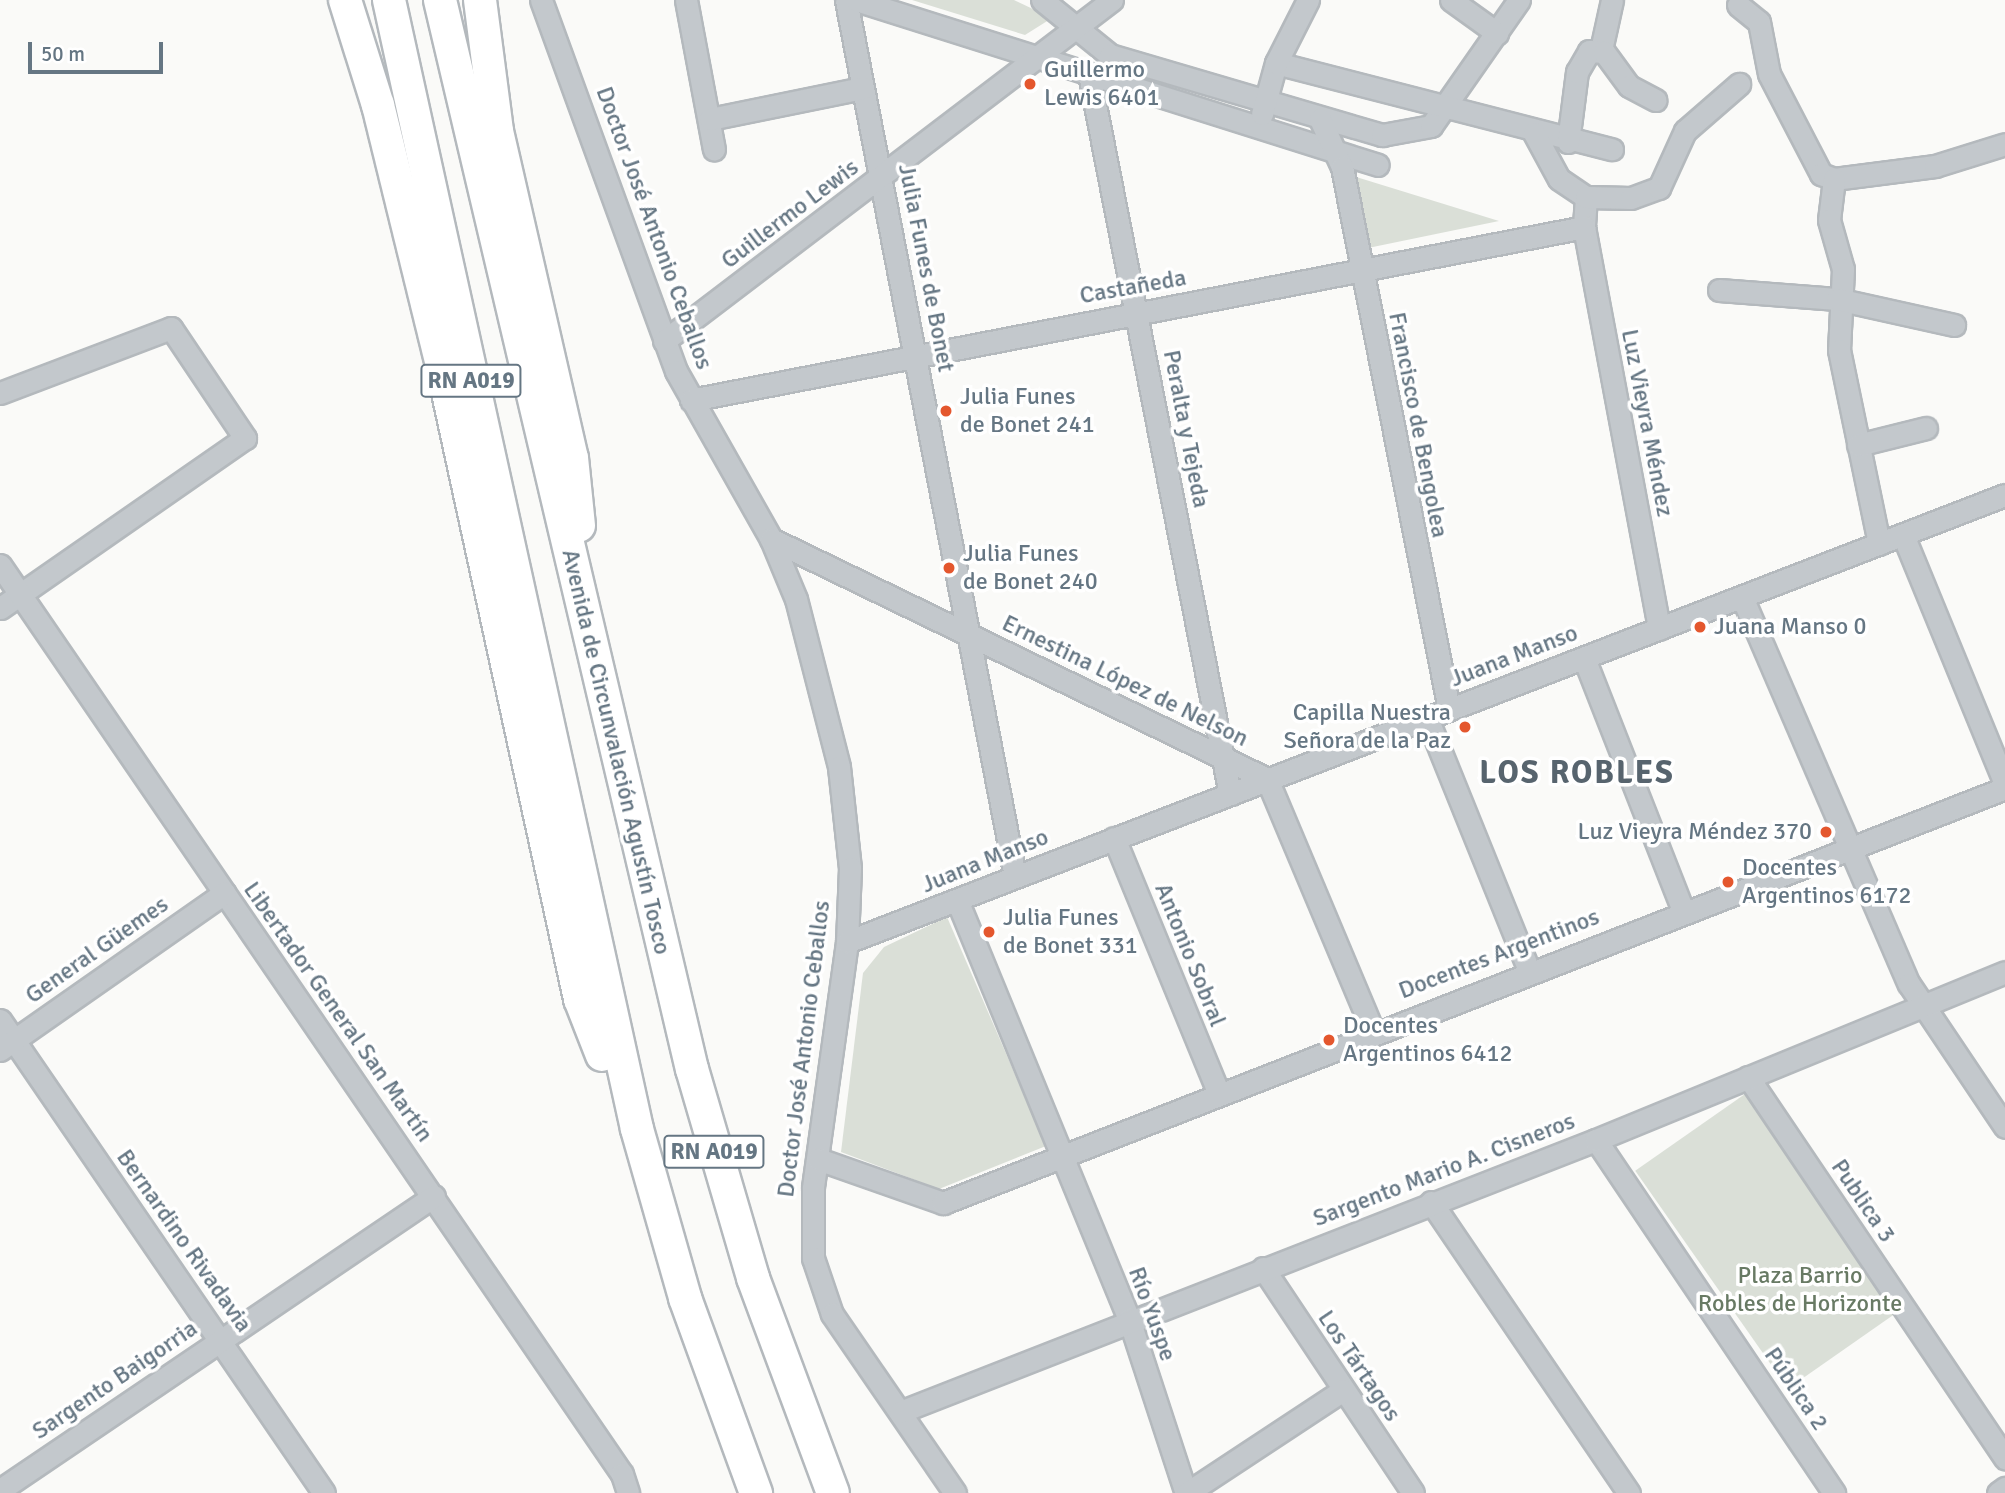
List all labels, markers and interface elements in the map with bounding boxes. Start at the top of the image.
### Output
scale bar [32,28,166,72]
text: 50 m [41,41,85,67]
place label: Guillermo Lewis 6401 [1044,56,1159,112]
marker: Guillermo Lewis 6401 [1022,76,1038,92]
street label: Doctor José Antonio Ceballos [589,83,719,373]
street label: Guillermo Lewis [716,153,864,275]
street label: Julia Funes de Bonet [892,162,960,374]
street label: Castañeda [1078,263,1188,311]
street label: Francisco de Bengolea [1382,310,1454,540]
street label: Luz Vieyra Méndez [1615,327,1679,519]
street label: Peralta y Tejeda [1157,348,1215,510]
road number: RN A019 [420,362,522,400]
place label: Julia Funes de Bonet 241 [960,383,1095,439]
marker: Julia Funes de Bonet 241 [938,403,954,419]
place label: Julia Funes de Bonet 240 [963,540,1098,596]
street label: Avenida de Circunvalación Agustín Tosco [555,547,677,957]
marker: Julia Funes de Bonet 240 [941,560,957,576]
street label: Ernestina López de Nelson [997,609,1253,753]
place label: Juana Manso 0 [1714,613,1866,641]
street label: Juana Manso [1446,619,1582,693]
marker: Juana Manso 0 [1692,619,1708,635]
place label: Capilla Nuestra Señora de la Paz [1283,699,1451,755]
marker: Capilla Nuestra Señora de la Paz [1457,719,1473,735]
district label: LOS ROBLES [1480,754,1674,792]
place label: Luz Vieyra Méndez 370 [1578,818,1812,846]
street label: Juana Manso [917,823,1053,899]
marker: Luz Vieyra Méndez 370 [1818,824,1834,840]
place label: Docentes Argentinos 6172 [1742,854,1911,910]
marker: Docentes Argentinos 6172 [1720,874,1736,890]
street label: Libertador General San Martín [237,876,439,1148]
street label: Antonio Sobral [1148,879,1232,1031]
street label: General Güemes [20,890,174,1010]
street label: Doctor José Antonio Ceballos [772,899,836,1199]
street label: Docentes Argentinos [1395,902,1603,1006]
place label: Julia Funes de Bonet 331 [1003,904,1138,960]
marker: Julia Funes de Bonet 331 [981,924,997,940]
place label: Docentes Argentinos 6412 [1343,1012,1512,1068]
marker: Docentes Argentinos 6412 [1321,1032,1337,1048]
street label: Sargento Mario A. Cisneros [1309,1107,1579,1233]
road number: RN A019 [663,1133,765,1172]
street label: Bernardino Rivadavia [110,1144,258,1338]
street label: Publica 3 [1825,1154,1901,1248]
park label: Plaza Barrio Robles de Horizonte [1698,1262,1902,1318]
street label: Río Yuspe [1122,1263,1182,1365]
street label: Los Tártagos [1311,1305,1407,1427]
street label: Sargento Baigorria [27,1314,203,1446]
street label: Pública 2 [1758,1342,1834,1436]

